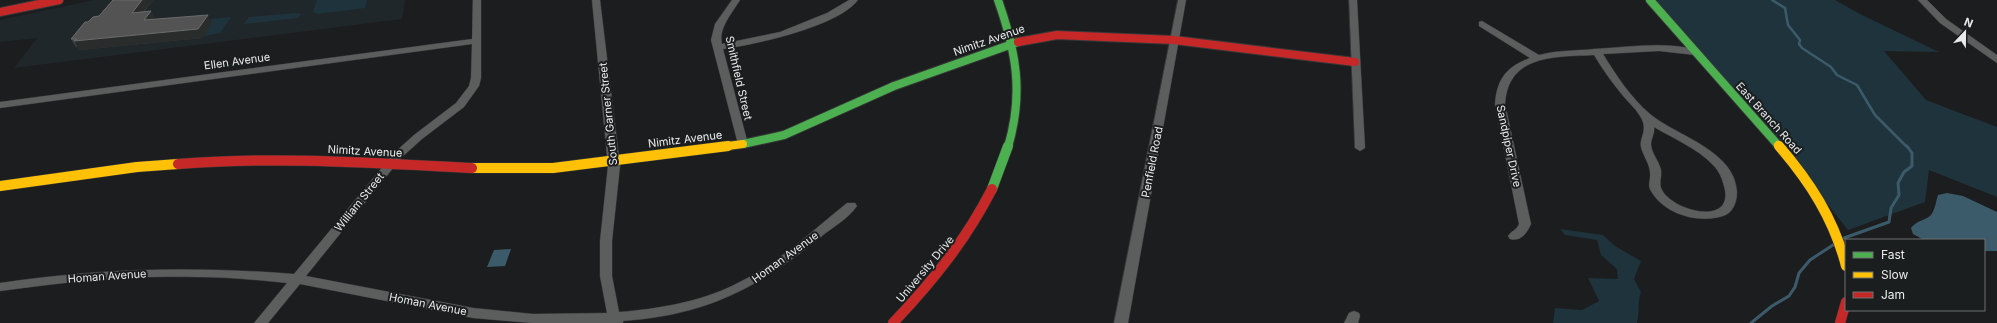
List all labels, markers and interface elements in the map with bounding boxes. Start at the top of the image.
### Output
north arrow [1945,12,1985,52]
text: N [1962,15,1975,31]
street label: Nimitz Avenue [951,21,1027,59]
street label: Smithfield Street [722,34,756,122]
street label: Ellen Avenue [203,49,271,73]
street label: South Garner Street [596,62,620,166]
street label: East Branch Road [1733,79,1805,157]
street label: Sandpiper Drive [1493,104,1525,188]
street label: Penfield Road [1138,125,1166,199]
street label: Nimitz Avenue [647,128,723,150]
street label: Nimitz Avenue [327,142,403,160]
street label: William Street [331,170,387,234]
street label: Homan Avenue [749,228,821,286]
street label: University Drive [893,233,957,305]
legend [1845,239,1985,311]
text: Fast [1881,247,1905,262]
street label: Homan Avenue [67,266,147,286]
text: Slow [1881,267,1909,282]
text: Jam [1881,287,1905,302]
street label: Homan Avenue [388,290,468,318]

